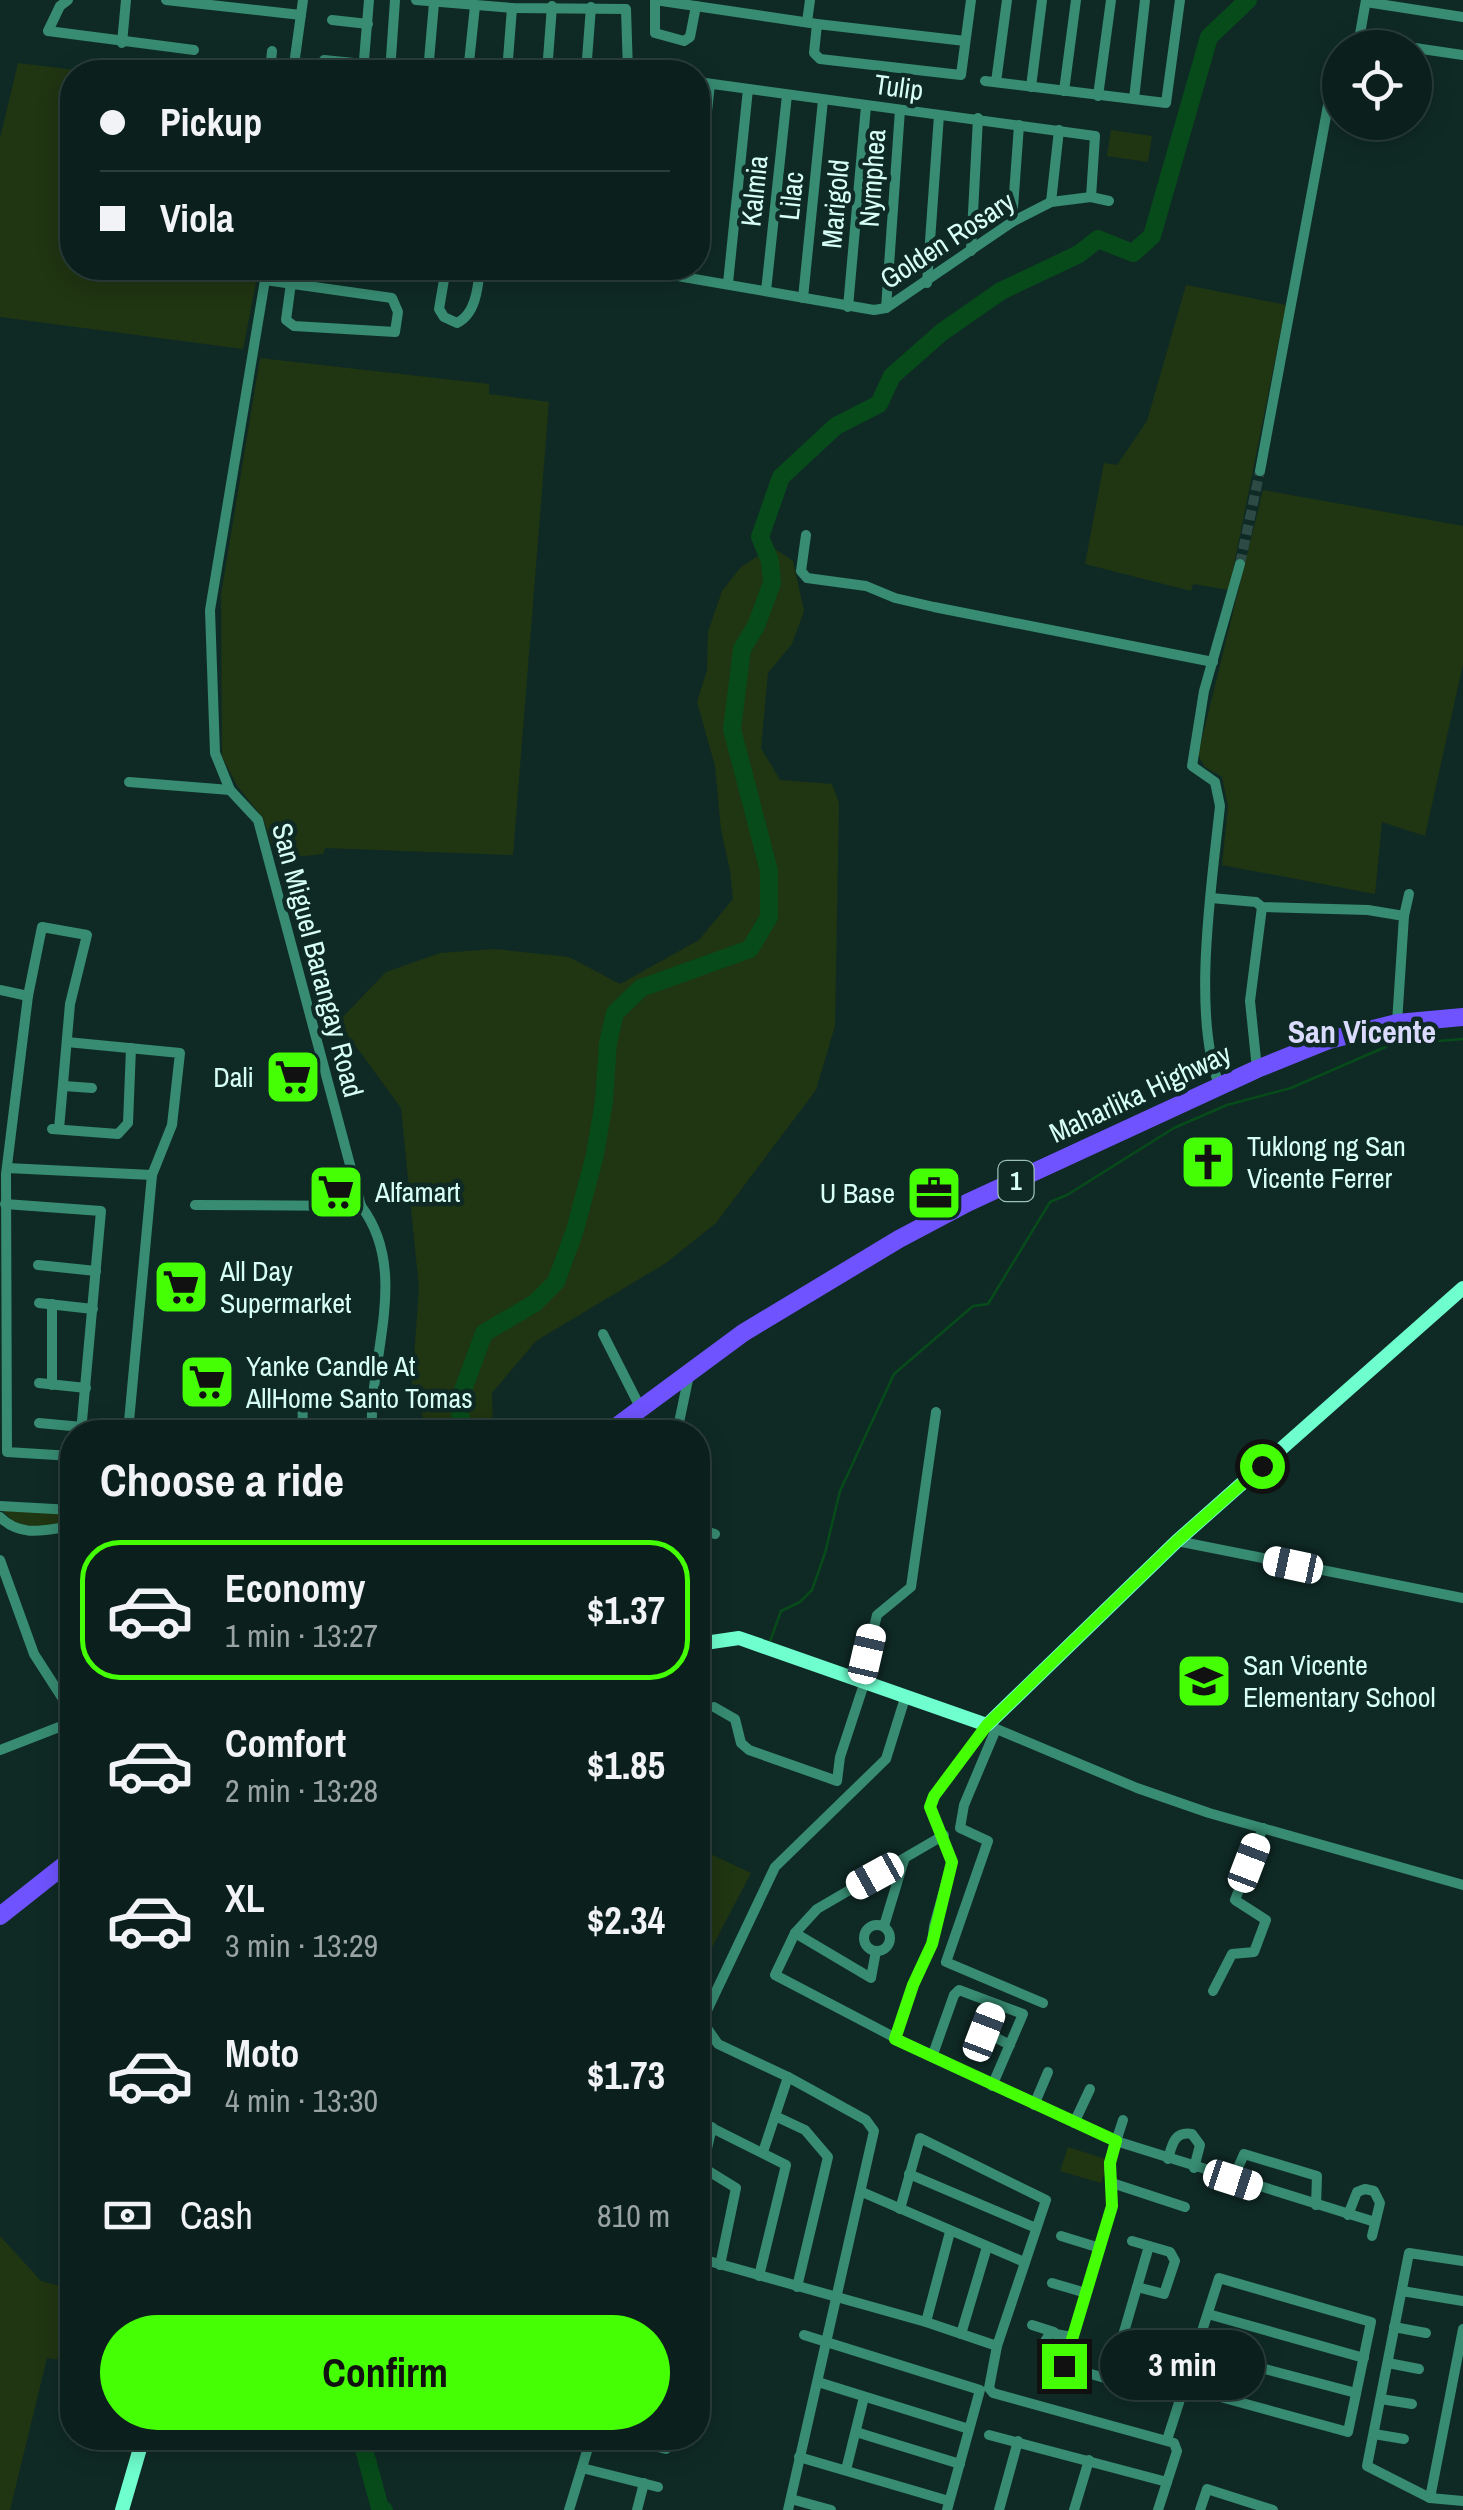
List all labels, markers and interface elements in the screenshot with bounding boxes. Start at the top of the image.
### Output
map controls [1322,30,1432,140]
button: locate [1322,30,1432,140]
street label: Tulip [872,65,926,109]
text: Pickup [160,97,262,148]
street label: Nymphea [850,127,894,228]
street label: Kalmia [731,153,777,229]
street label: Marigold [812,158,858,250]
street label: Lilac [770,170,812,222]
street label: Golden Rosary [872,182,1022,298]
text: Viola [160,193,234,244]
street label: San Miguel Barangay Road [263,819,373,1101]
district label: San Vicente [1288,1010,1436,1053]
street label: Maharlika Highway [1043,1034,1238,1152]
supermarket icon: Dali [263,1047,323,1107]
place label: Dali [213,1058,254,1096]
place label: Tuklong ng San Vicente Ferrer [1247,1127,1406,1197]
church icon: Tuklong ng San Vicente Ferrer [1178,1132,1238,1192]
road number: 1 [998,1161,1034,1201]
supermarket icon: Alfamart [306,1162,366,1222]
office icon: U Base [904,1163,964,1223]
place label: Alfamart [374,1173,460,1211]
place label: U Base [820,1174,895,1212]
place label: All Day Supermarket [219,1252,351,1322]
supermarket icon: All Day Supermarket [151,1257,211,1317]
place label: Yanke Candle At AllHome Santo Tomas [245,1347,473,1417]
supermarket icon: Yanke Candle At AllHome Santo Tomas [177,1352,237,1412]
route start [1240,1444,1285,1489]
text: Choose a ride [100,1449,344,1510]
car [1261,1544,1325,1586]
text: Economy [225,1563,365,1614]
icon: car [105,1565,195,1655]
text: $1.37 [587,1585,665,1636]
text: 1 min · 13:27 [225,1614,378,1657]
car [846,1621,888,1687]
place label: San Vicente Elementary School [1243,1646,1436,1716]
school or university icon: San Vicente Elementary School [1174,1651,1234,1711]
text: Comfort [225,1718,346,1769]
icon: car [105,1720,195,1810]
text: $1.85 [587,1740,665,1791]
text: 2 min · 13:28 [225,1769,378,1812]
car [1224,1830,1274,1896]
car [841,1848,909,1904]
text: XL [225,1873,265,1924]
icon: car [105,1875,195,1965]
text: $2.34 [587,1895,665,1946]
text: 3 min · 13:29 [225,1924,378,1967]
car [959,1999,1009,2065]
text: Moto [225,2028,299,2079]
icon: car [105,2030,195,2120]
text: $1.73 [587,2050,665,2101]
text: 4 min · 13:30 [225,2079,378,2122]
car [1200,2156,1266,2204]
icon: cash [100,2188,155,2243]
text: Cash [180,2190,253,2241]
text: 810 m [597,2194,670,2237]
button: Confirm [100,2315,670,2430]
callout: 3 min [1099,2331,1264,2401]
text: 3 min [1148,2343,1217,2386]
route end [1042,2344,1087,2389]

